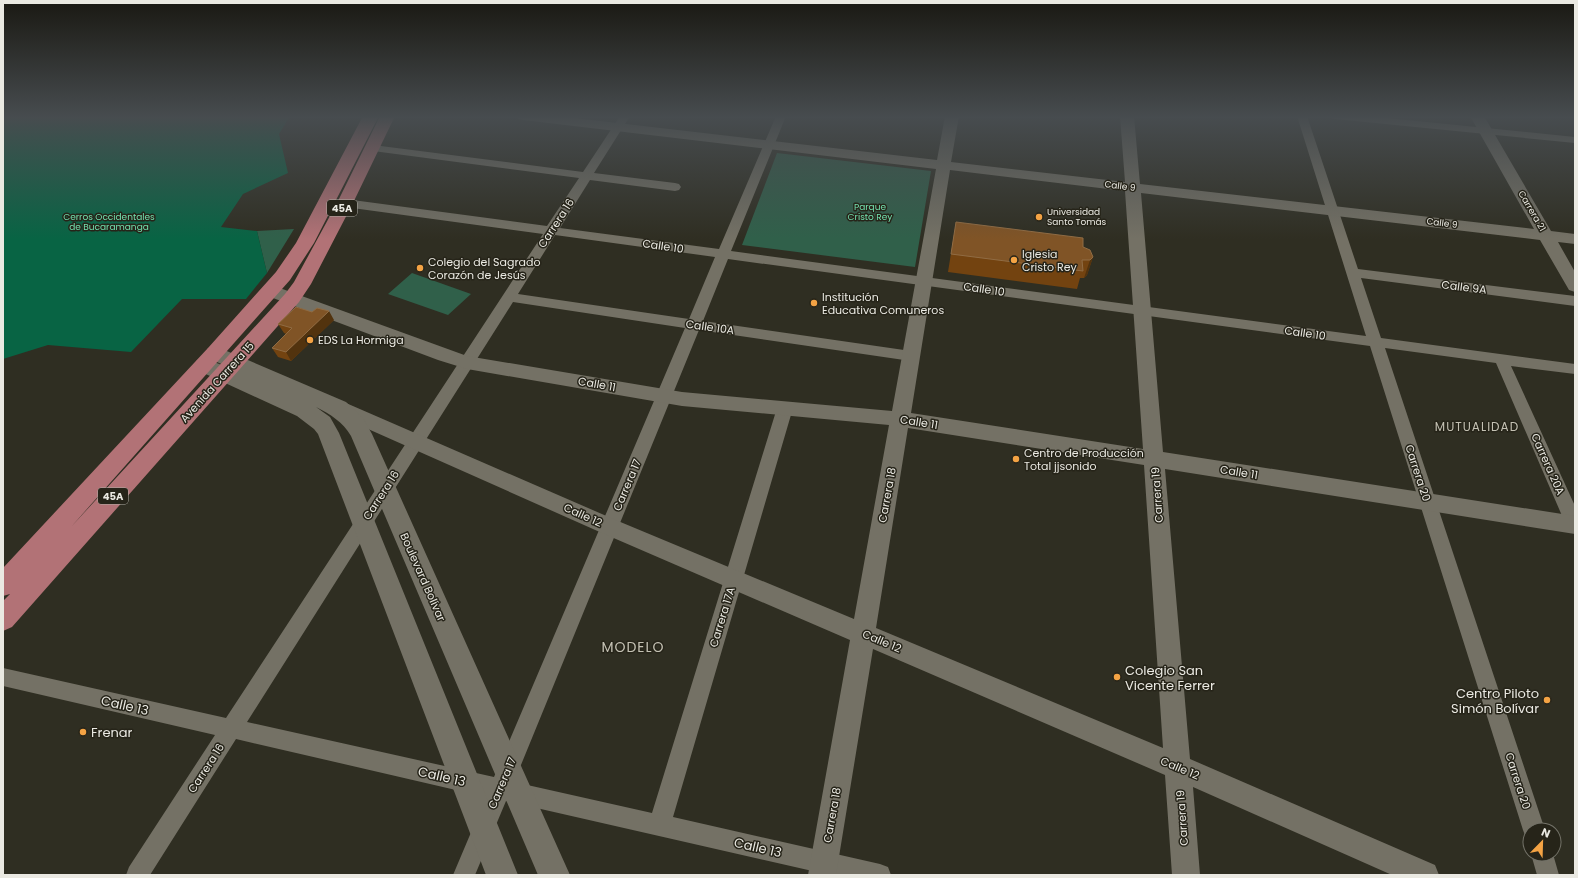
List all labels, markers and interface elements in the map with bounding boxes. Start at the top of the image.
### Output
street label: Calle 9 [1104,178,1136,194]
street label: Carrera 21 [1515,188,1549,234]
street label: Carrera 16 [534,195,578,251]
road number: 45A [327,200,357,216]
park label: Parque Cristo Rey [848,201,892,223]
place label: Universidad Santo Tomás [1047,206,1107,228]
park label: Cerros Occidentales de Bucaramanga [63,211,155,233]
marker: Universidad Santo Tomás [1034,212,1044,222]
street label: Calle 9 [1426,215,1458,231]
street label: Calle 10 [641,235,685,257]
place label: Iglesia Cristo Rey [1022,246,1078,275]
place label: Colegio del Sagrado Corazón de Jesús [428,254,540,283]
marker: Iglesia Cristo Rey [1009,255,1019,265]
marker: Colegio del Sagrado Corazón de Jesús [415,263,425,273]
street label: Calle 9A [1440,276,1488,298]
street label: Calle 10 [962,278,1006,300]
place label: Institución Educativa Comuneros [822,289,944,318]
marker: Institución Educativa Comuneros [809,298,819,308]
street label: Calle 10A [685,316,736,338]
street label: Calle 10 [1283,322,1327,344]
place label: EDS La Hormiga [318,332,404,348]
marker: EDS La Hormiga [305,335,315,345]
street label: Avenida Carrera 15 [176,338,258,426]
street label: Calle 11 [577,373,617,395]
street label: Calle 11 [899,411,939,433]
district label: MUTUALIDAD [1435,418,1519,435]
street label: Carrera 20A [1527,431,1569,498]
street label: Carrera 20 [1401,443,1435,503]
place label: Centro de Producción Total jjsonido [1024,445,1144,474]
marker: Centro de Producción Total jjsonido [1011,454,1021,464]
street label: Carrera 17 [609,457,645,513]
street label: Calle 11 [1219,461,1259,483]
street label: Carrera 18 [874,466,900,524]
street label: Carrera 16 [359,467,403,523]
street label: Carrera 19 [1147,467,1167,523]
road number: 45A [98,488,128,504]
street label: Calle 12 [561,499,605,531]
street label: Boulevard Bolívar [396,530,450,624]
street label: Carrera 17A [705,584,739,649]
street label: Calle 12 [860,626,904,656]
district label: MODELO [601,637,665,657]
place label: Colegio San Vicente Ferrer [1125,661,1215,695]
marker: Colegio San Vicente Ferrer [1112,672,1122,682]
place label: Centro Piloto Simón Bolívar [1451,684,1539,718]
street label: Calle 13 [99,691,151,720]
marker: Centro Piloto Simón Bolívar [1542,695,1552,705]
place label: Frenar [91,723,133,742]
marker: Frenar [78,727,88,737]
street label: Carrera 16 [184,740,228,796]
street label: Carrera 20 [1501,751,1535,811]
street label: Calle 12 [1158,753,1202,783]
street label: Carrera 17 [484,755,520,811]
street label: Calle 13 [416,762,468,791]
street label: Carrera 18 [819,786,845,844]
street label: Carrera 19 [1172,790,1192,846]
north arrow [1522,822,1562,862]
text: N [1539,824,1553,842]
street label: Calle 13 [732,833,784,862]

